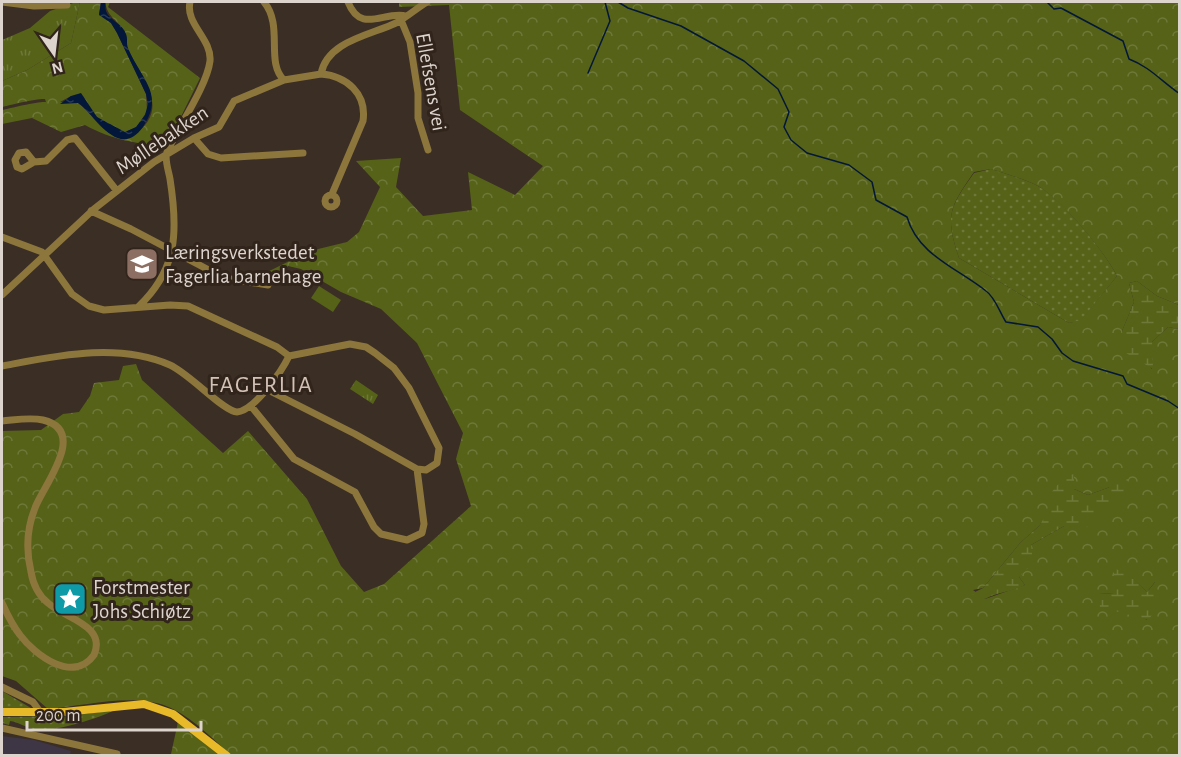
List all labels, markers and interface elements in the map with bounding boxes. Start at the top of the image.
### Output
north arrow [24,24,84,84]
street label: Ellefsens vei [412,31,450,133]
text: N [50,58,65,77]
street label: Møllebakken [112,102,212,178]
place label: Læringsverkstedet Fagerlia barnehage [165,242,321,287]
school or university icon: Læringsverkstedet Fagerlia barnehage [124,246,160,282]
district label: FAGERLIA [209,373,313,397]
place label: Forstmester Johs Schiøtz [93,577,191,622]
place icon: Forstmester Johs Schiøtz [52,581,88,617]
scale bar [27,694,201,732]
text: 200 m [36,707,81,725]

